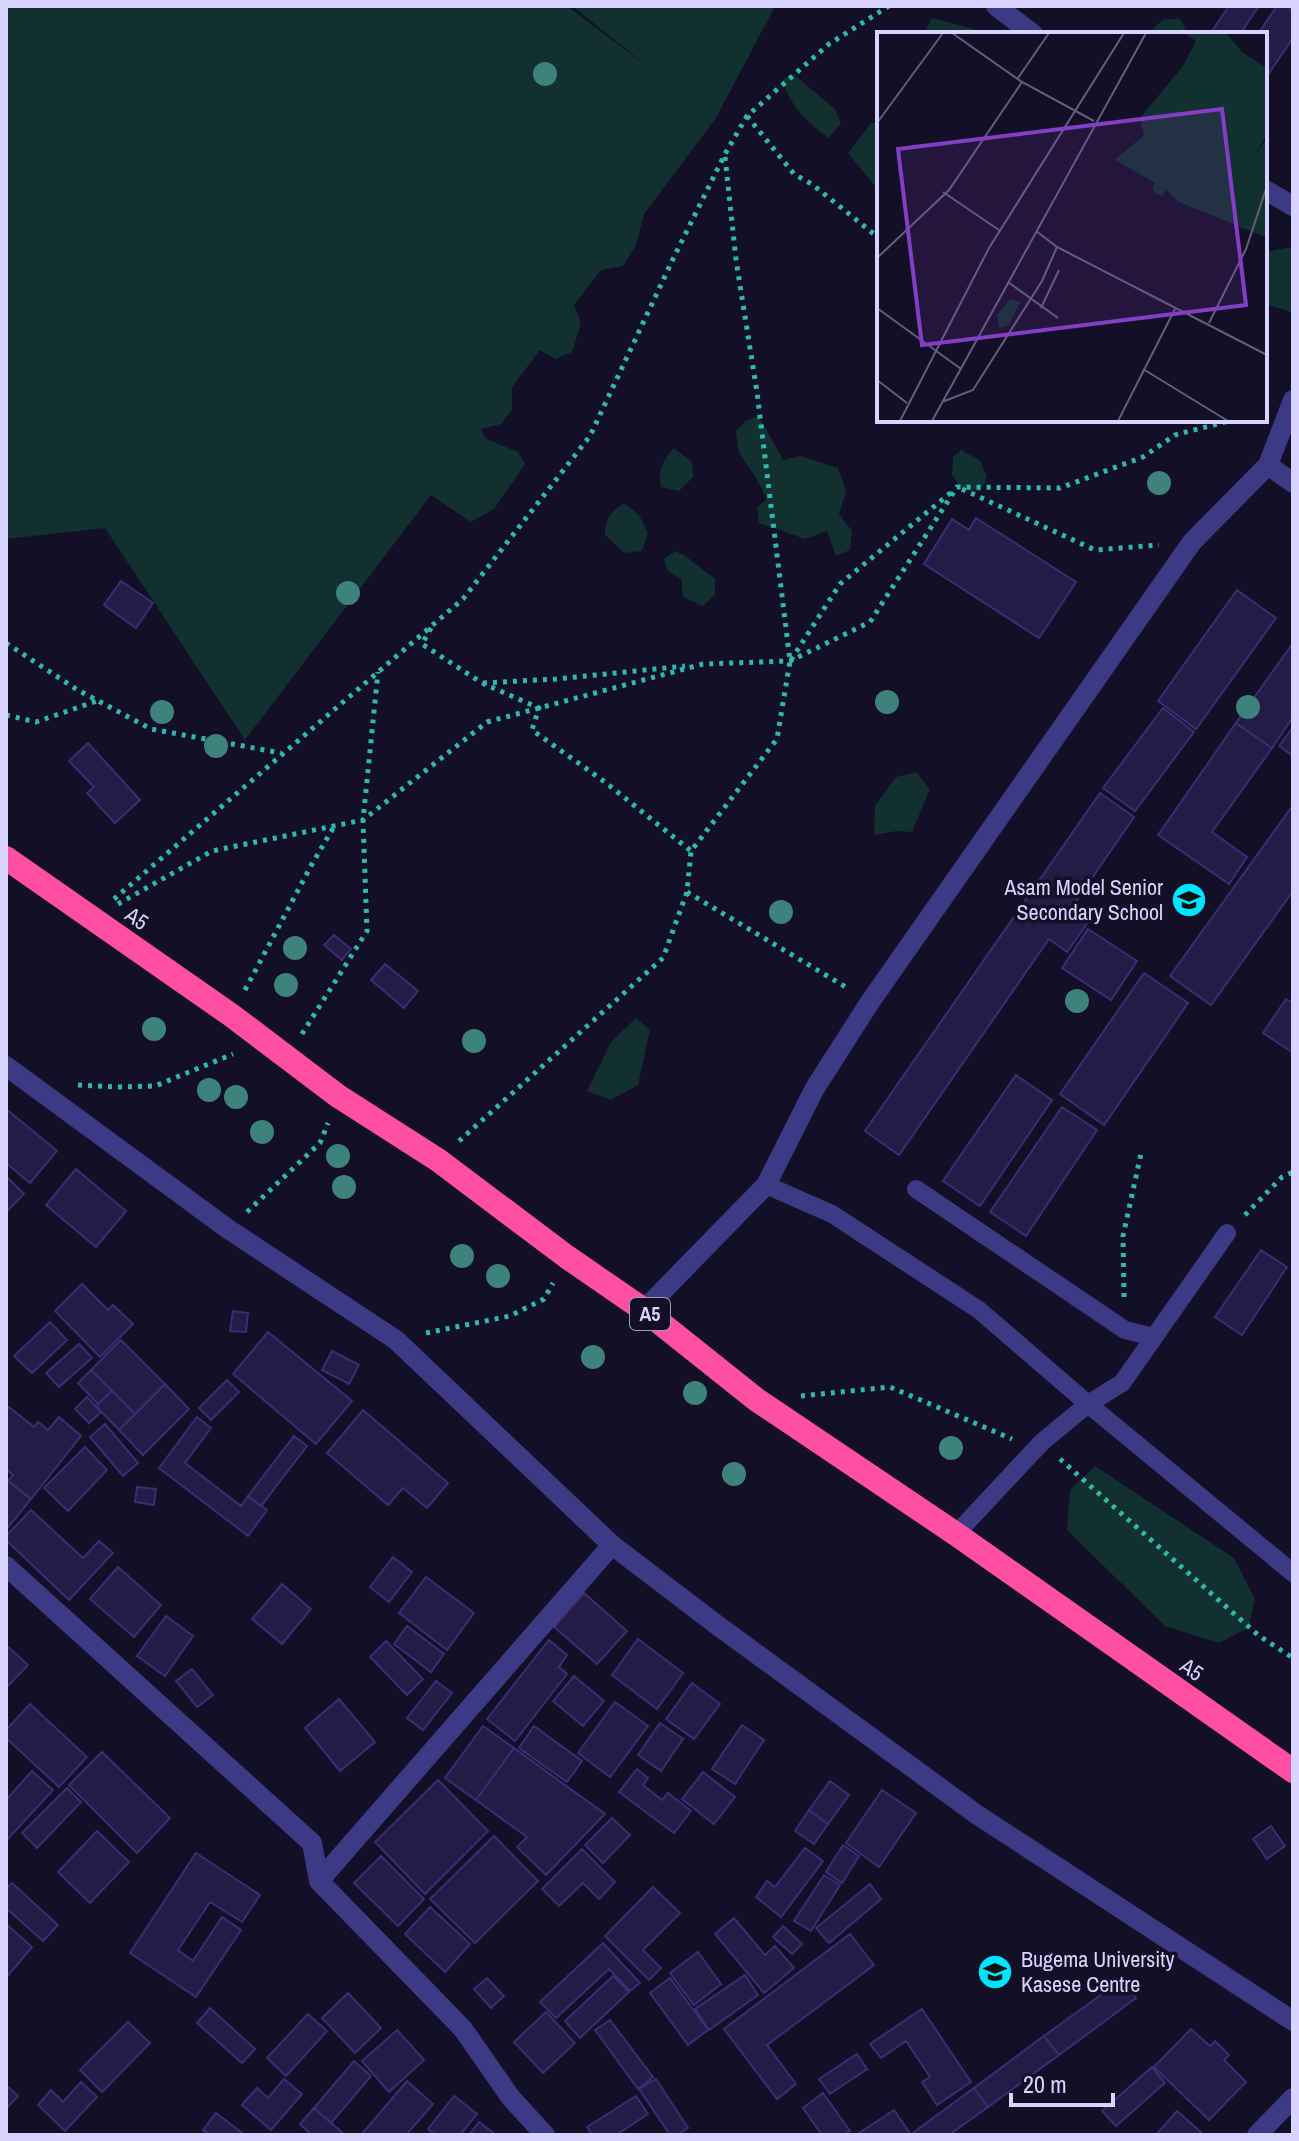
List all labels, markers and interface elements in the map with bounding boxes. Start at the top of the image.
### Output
inset map [877,32,1267,422]
place label: Asam Model Senior Secondary School [1004,872,1163,927]
school or university icon: Asam Model Senior Secondary School [1170,881,1208,919]
street label: A5 [119,899,155,937]
road number: A5 [630,1298,670,1330]
street label: A5 [1174,1650,1210,1688]
place label: Bugema University Kasese Centre [1021,1944,1174,1999]
school or university icon: Bugema University Kasese Centre [976,1953,1014,1991]
scale bar [1011,2057,1113,2107]
text: 20 m [1023,2068,1067,2100]

